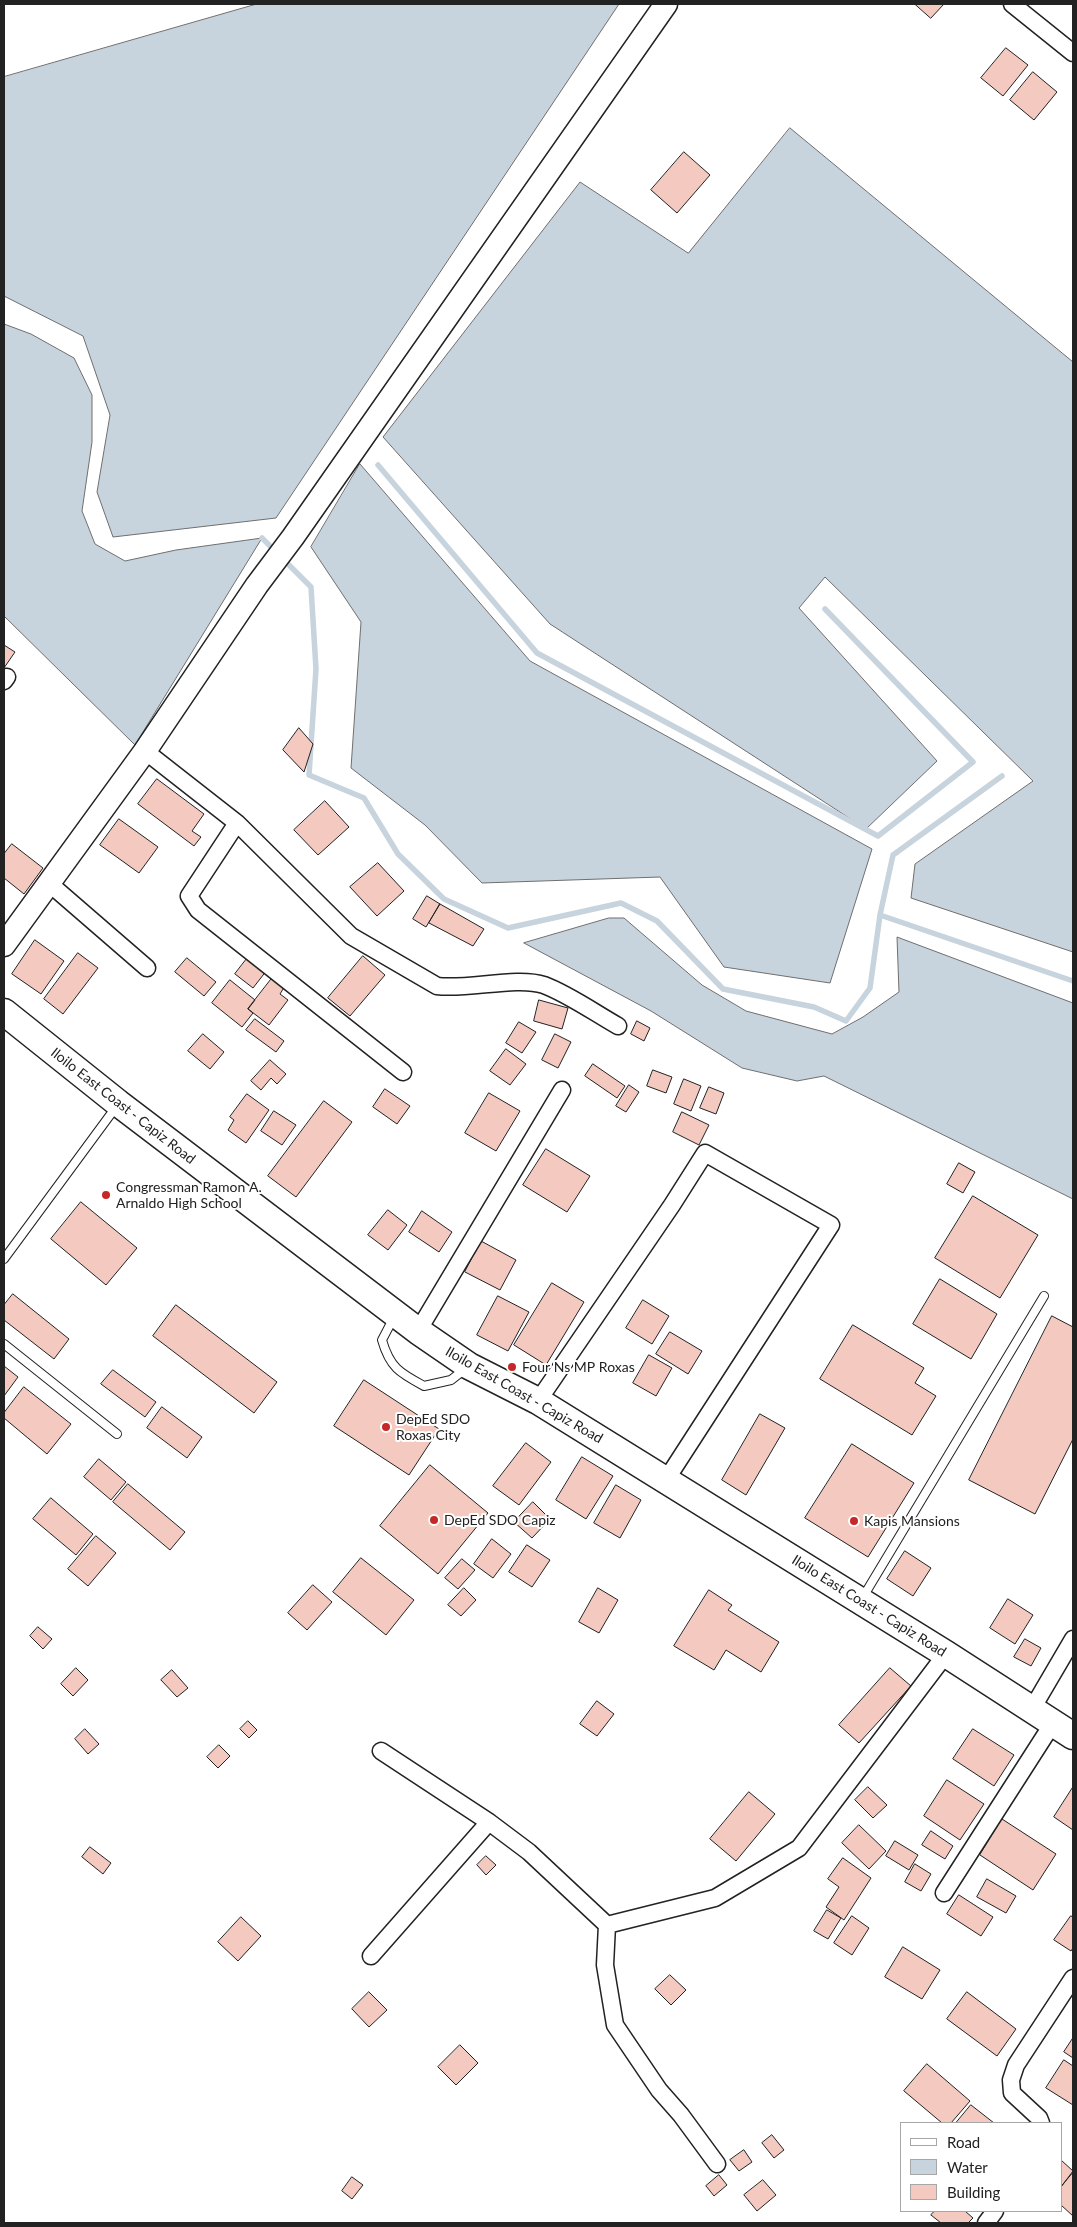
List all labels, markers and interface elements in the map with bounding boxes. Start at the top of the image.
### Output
street label: Iloilo East Coast - Capiz Road [47,1044,199,1168]
place label: Congressman Ramon A. Arnaldo High School [116,1179,262,1212]
marker: Congressman Ramon A. Arnaldo High School [100,1189,112,1201]
street label: Iloilo East Coast - Capiz Road [442,1343,606,1447]
place label: Four Ns MP Roxas [522,1359,635,1375]
marker: Four Ns MP Roxas [506,1361,518,1373]
place label: DepEd SDO Roxas City [396,1411,470,1444]
marker: DepEd SDO Roxas City [380,1421,392,1433]
place label: DepEd SDO Capiz [444,1512,556,1528]
place label: Kapis Mansions [864,1513,960,1529]
marker: DepEd SDO Capiz [428,1514,440,1526]
marker: Kapis Mansions [848,1515,860,1527]
street label: Iloilo East Coast - Capiz Road [789,1551,949,1661]
legend [900,2122,1062,2212]
text: Road [947,2133,980,2151]
text: Water [947,2158,988,2176]
text: Building [947,2183,1000,2201]

